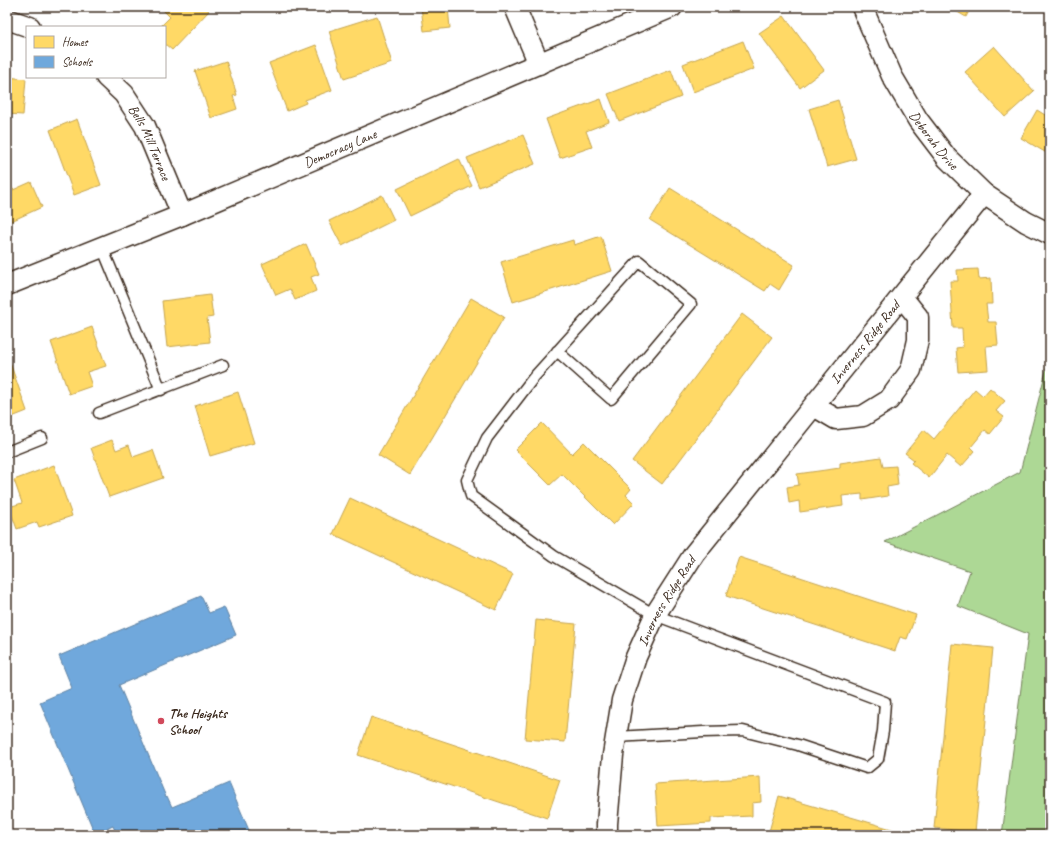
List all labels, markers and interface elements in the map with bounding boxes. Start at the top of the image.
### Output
legend [26,26,166,78]
text: Homes [62,34,89,50]
text: Schools [62,54,94,70]
street label: Bells Mill Terrace [125,101,176,184]
street label: Deborah Drive [906,108,963,174]
street label: Democracy Lane [301,124,380,171]
street label: Inverness Ridge Road [826,295,905,387]
street label: Inverness Ridge Road [634,551,700,649]
place label: The Heights School [169,705,229,738]
marker: The Heights School [156,716,166,726]

